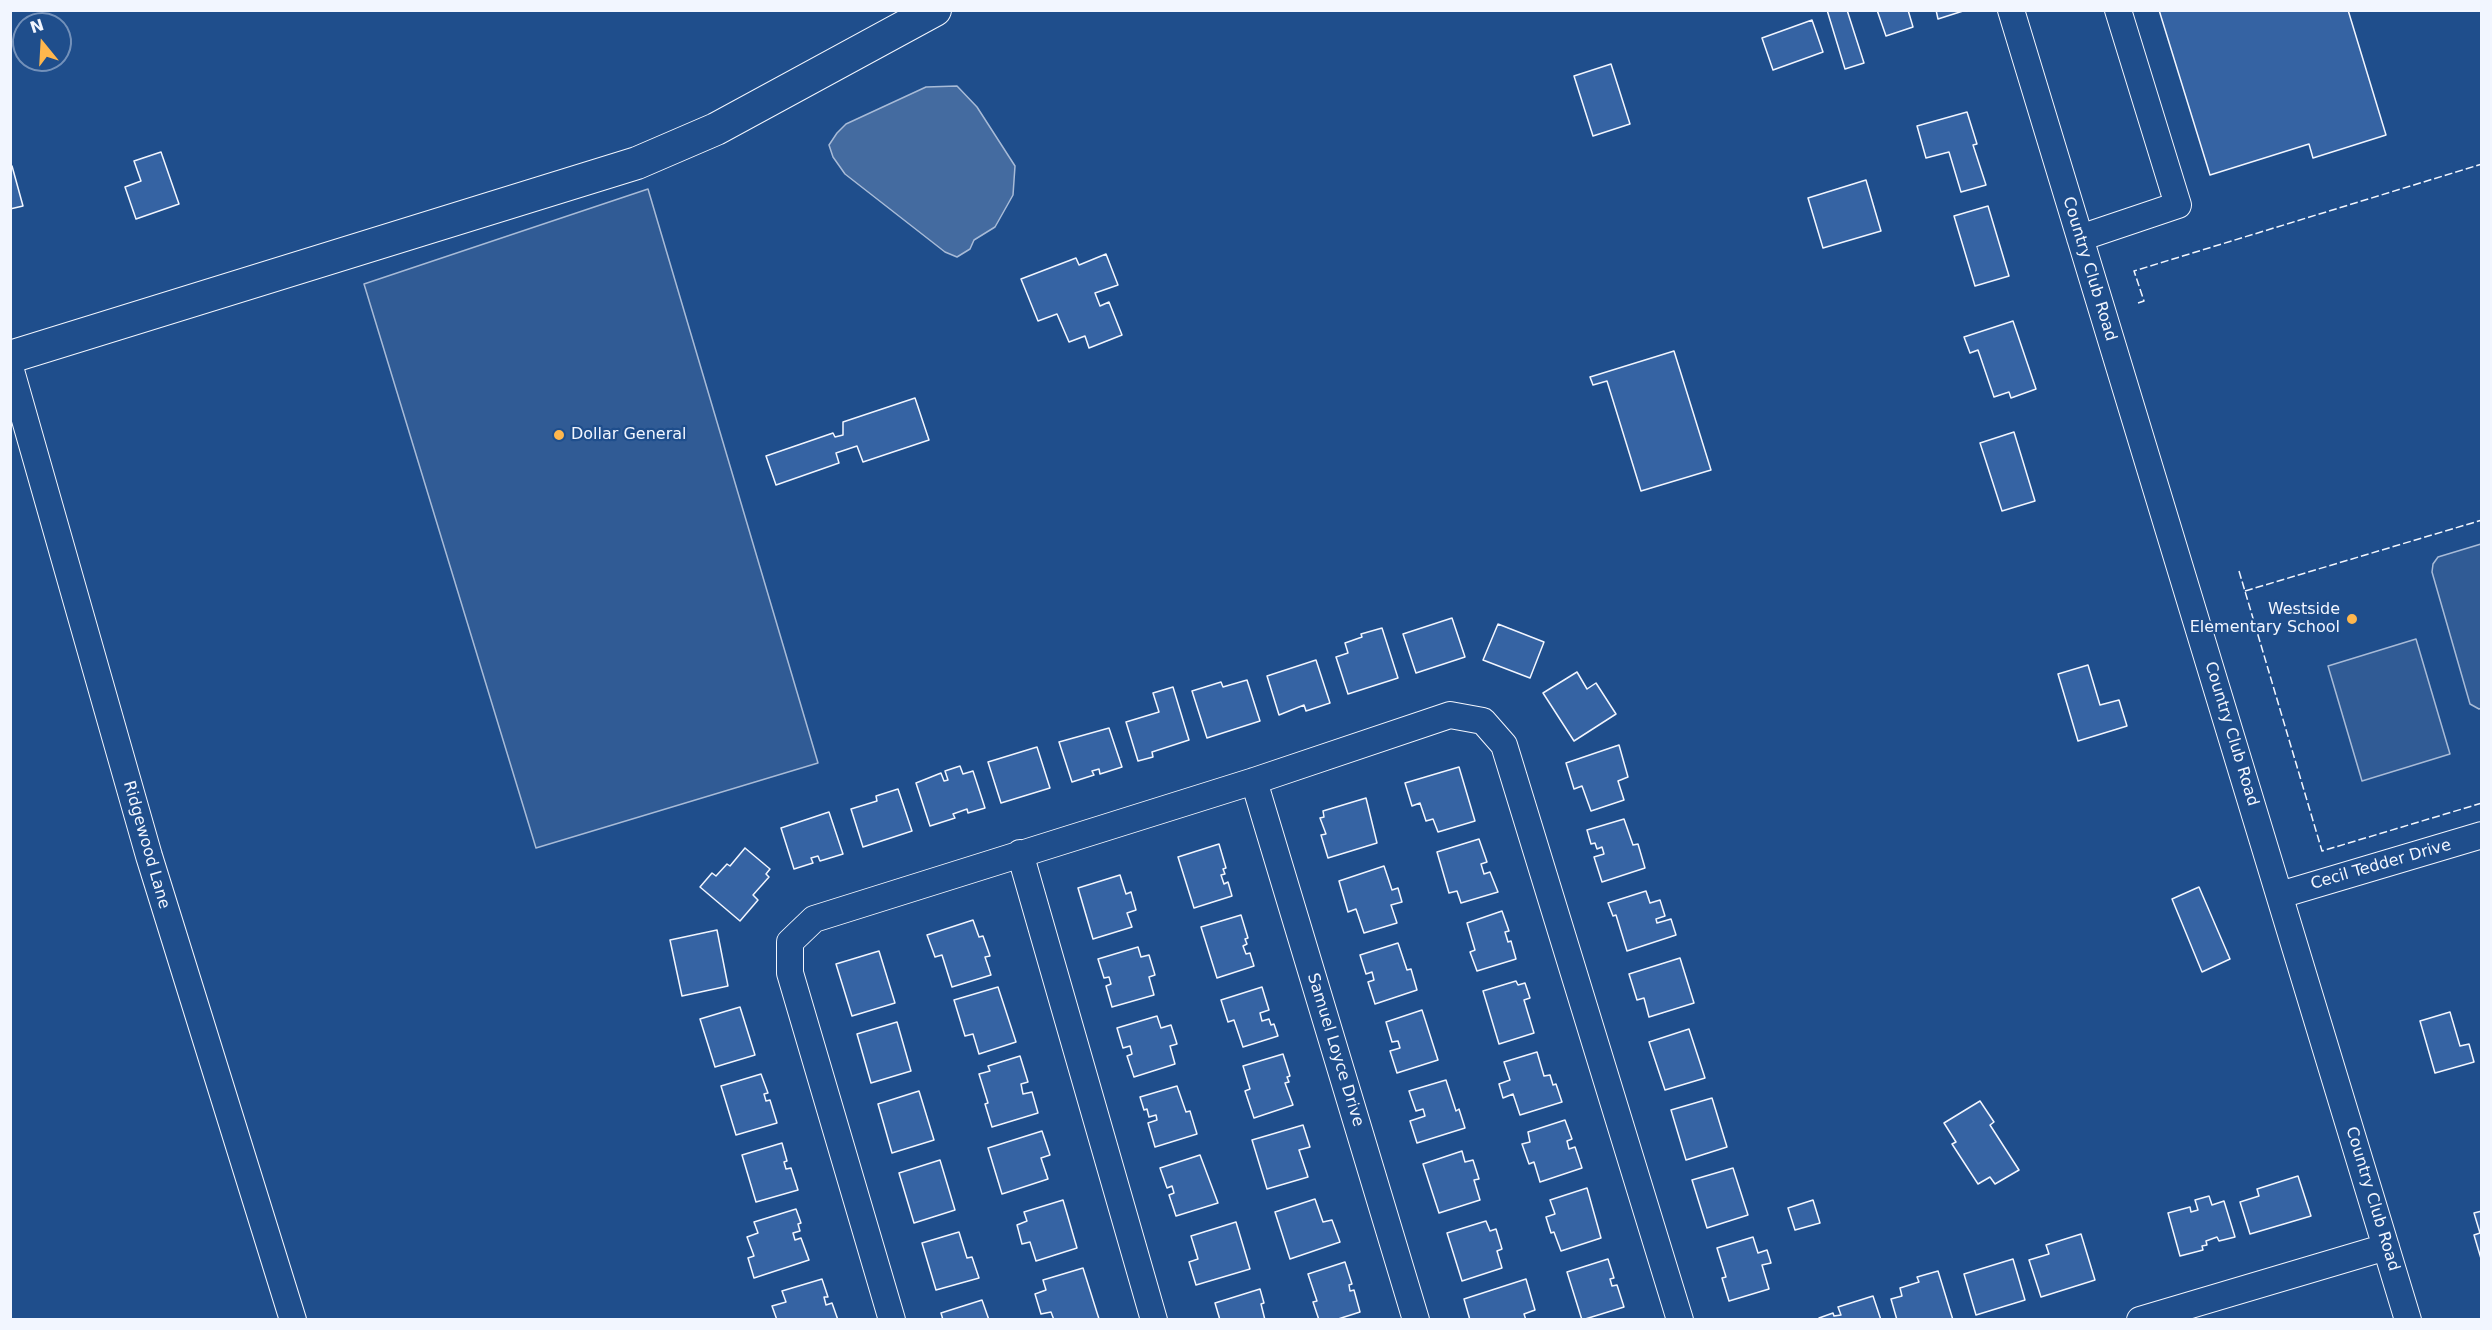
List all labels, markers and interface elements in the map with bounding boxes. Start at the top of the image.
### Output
north arrow [12,12,72,72]
text: N [28,15,46,37]
street label: Country Club Road [2058,195,2120,343]
place label: Dollar General [571,425,687,445]
marker: Dollar General [552,428,566,442]
place label: Westside Elementary School [2190,600,2340,638]
marker: Westside Elementary School [2345,612,2359,626]
street label: Country Club Road [2200,660,2262,808]
street label: Ridgewood Lane [119,779,173,911]
street label: Cecil Tedder Drive [2309,836,2453,894]
street label: Samuel Loyce Drive [1303,971,1367,1129]
street label: Country Club Road [2341,1125,2403,1273]

